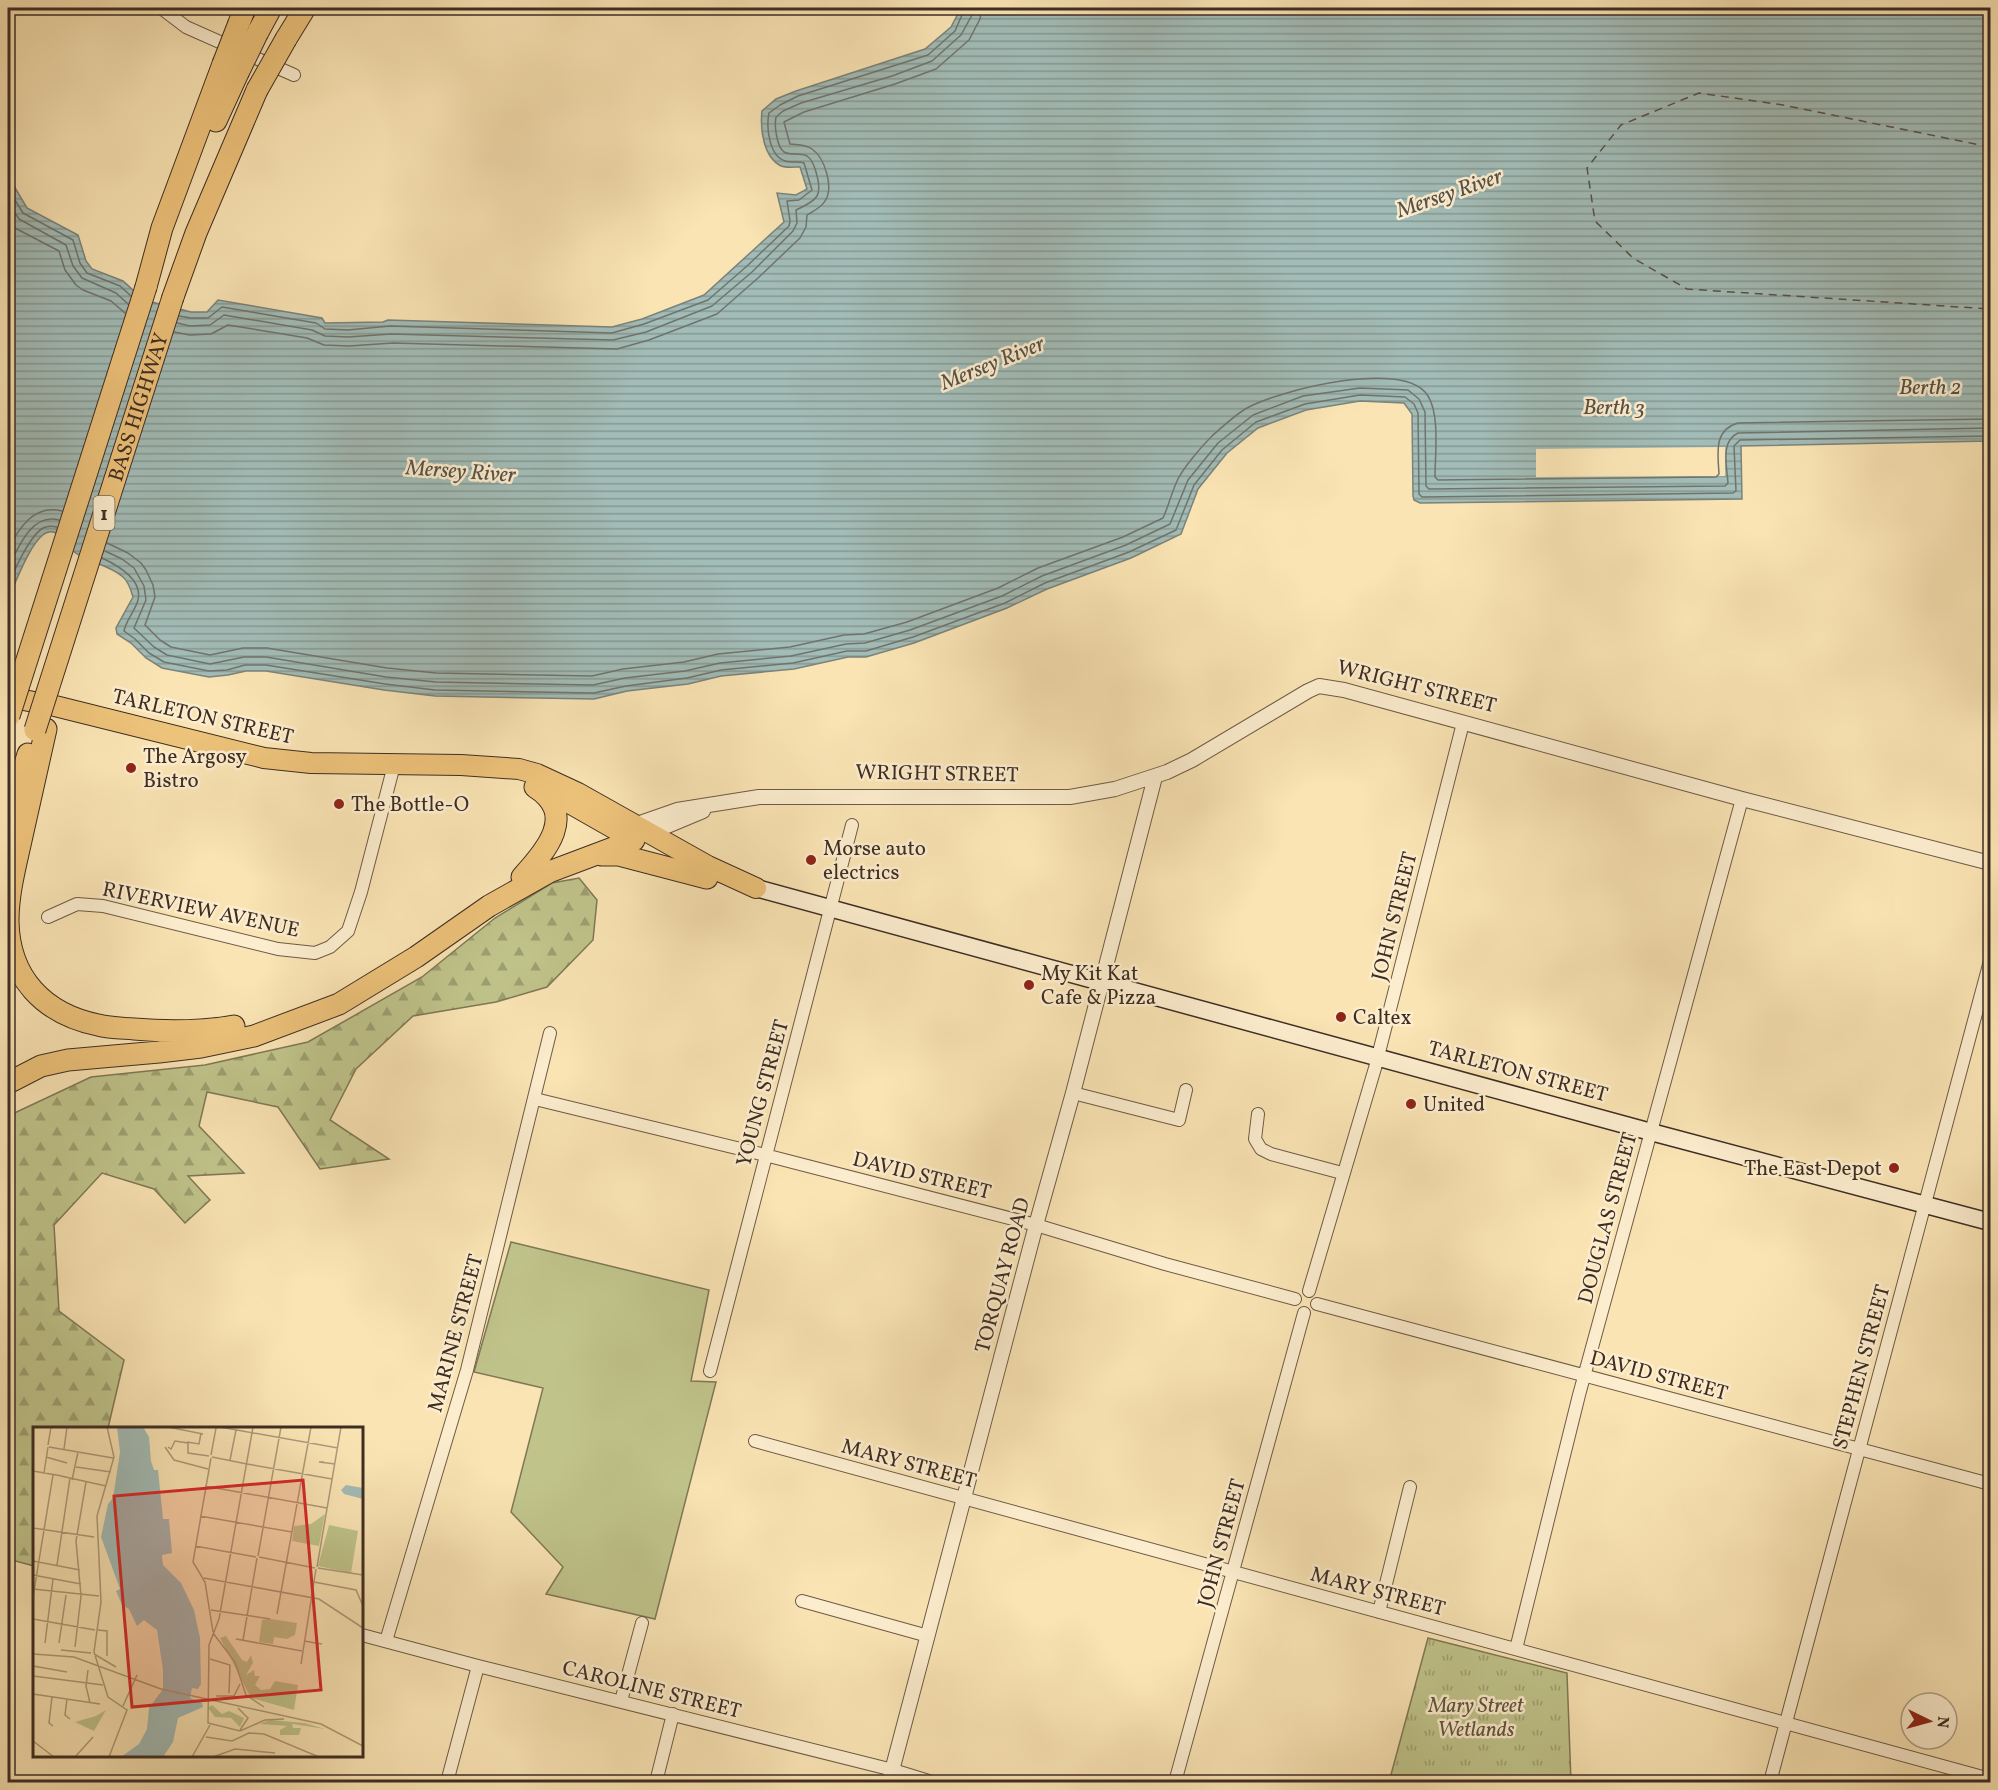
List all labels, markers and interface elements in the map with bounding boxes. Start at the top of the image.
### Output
water label: Mersey River [1392,162,1508,227]
water label: Mersey River [935,329,1051,400]
street label: BASS HIGHWAY [102,330,177,485]
water label: Berth 2 [1899,373,1961,404]
water label: Berth 3 [1583,393,1645,424]
water label: Mersey River [404,453,518,492]
road number: 1 [94,496,114,530]
street label: WRIGHT STREET [1334,654,1499,721]
street label: TARLETON STREET [109,683,296,752]
place label: The Argosy Bistro [143,743,248,796]
street label: WRIGHT STREET [855,759,1019,790]
marker: The Argosy Bistro [124,761,138,775]
place label: The Bottle-O [351,791,469,820]
marker: The Bottle-O [332,797,346,811]
place label: Morse auto electrics [823,835,926,888]
street label: JOHN STREET [1365,849,1425,984]
marker: Morse auto electrics [804,853,818,867]
street label: RIVERVIEW AVENUE [99,875,302,946]
place label: My Kit Kat Cafe & Pizza [1041,960,1156,1013]
marker: My Kit Kat Cafe & Pizza [1022,978,1036,992]
place label: Caltex [1353,1004,1412,1033]
marker: Caltex [1334,1010,1348,1024]
street label: YOUNG STREET [730,1017,797,1170]
street label: TARLETON STREET [1424,1034,1611,1110]
place label: United [1423,1091,1485,1120]
marker: United [1404,1097,1418,1111]
street label: DOUGLAS STREET [1572,1129,1645,1307]
street label: DAVID STREET [849,1145,994,1208]
place label: The East Depot [1744,1155,1882,1184]
marker: The East Depot [1887,1161,1901,1175]
street label: TORQUAY ROAD [969,1194,1038,1356]
street label: MARINE STREET [421,1251,491,1416]
street label: STEPHEN STREET [1827,1282,1898,1453]
street label: DAVID STREET [1586,1344,1731,1409]
inset map [33,1427,363,1757]
street label: MARY STREET [838,1433,979,1496]
street label: JOHN STREET [1191,1476,1254,1611]
street label: MARY STREET [1307,1561,1448,1624]
street label: CAROLINE STREET [559,1654,744,1727]
north arrow [1899,1691,1959,1751]
park label: Mary Street Wetlands [1428,1692,1525,1745]
text: N [1930,1715,1953,1729]

